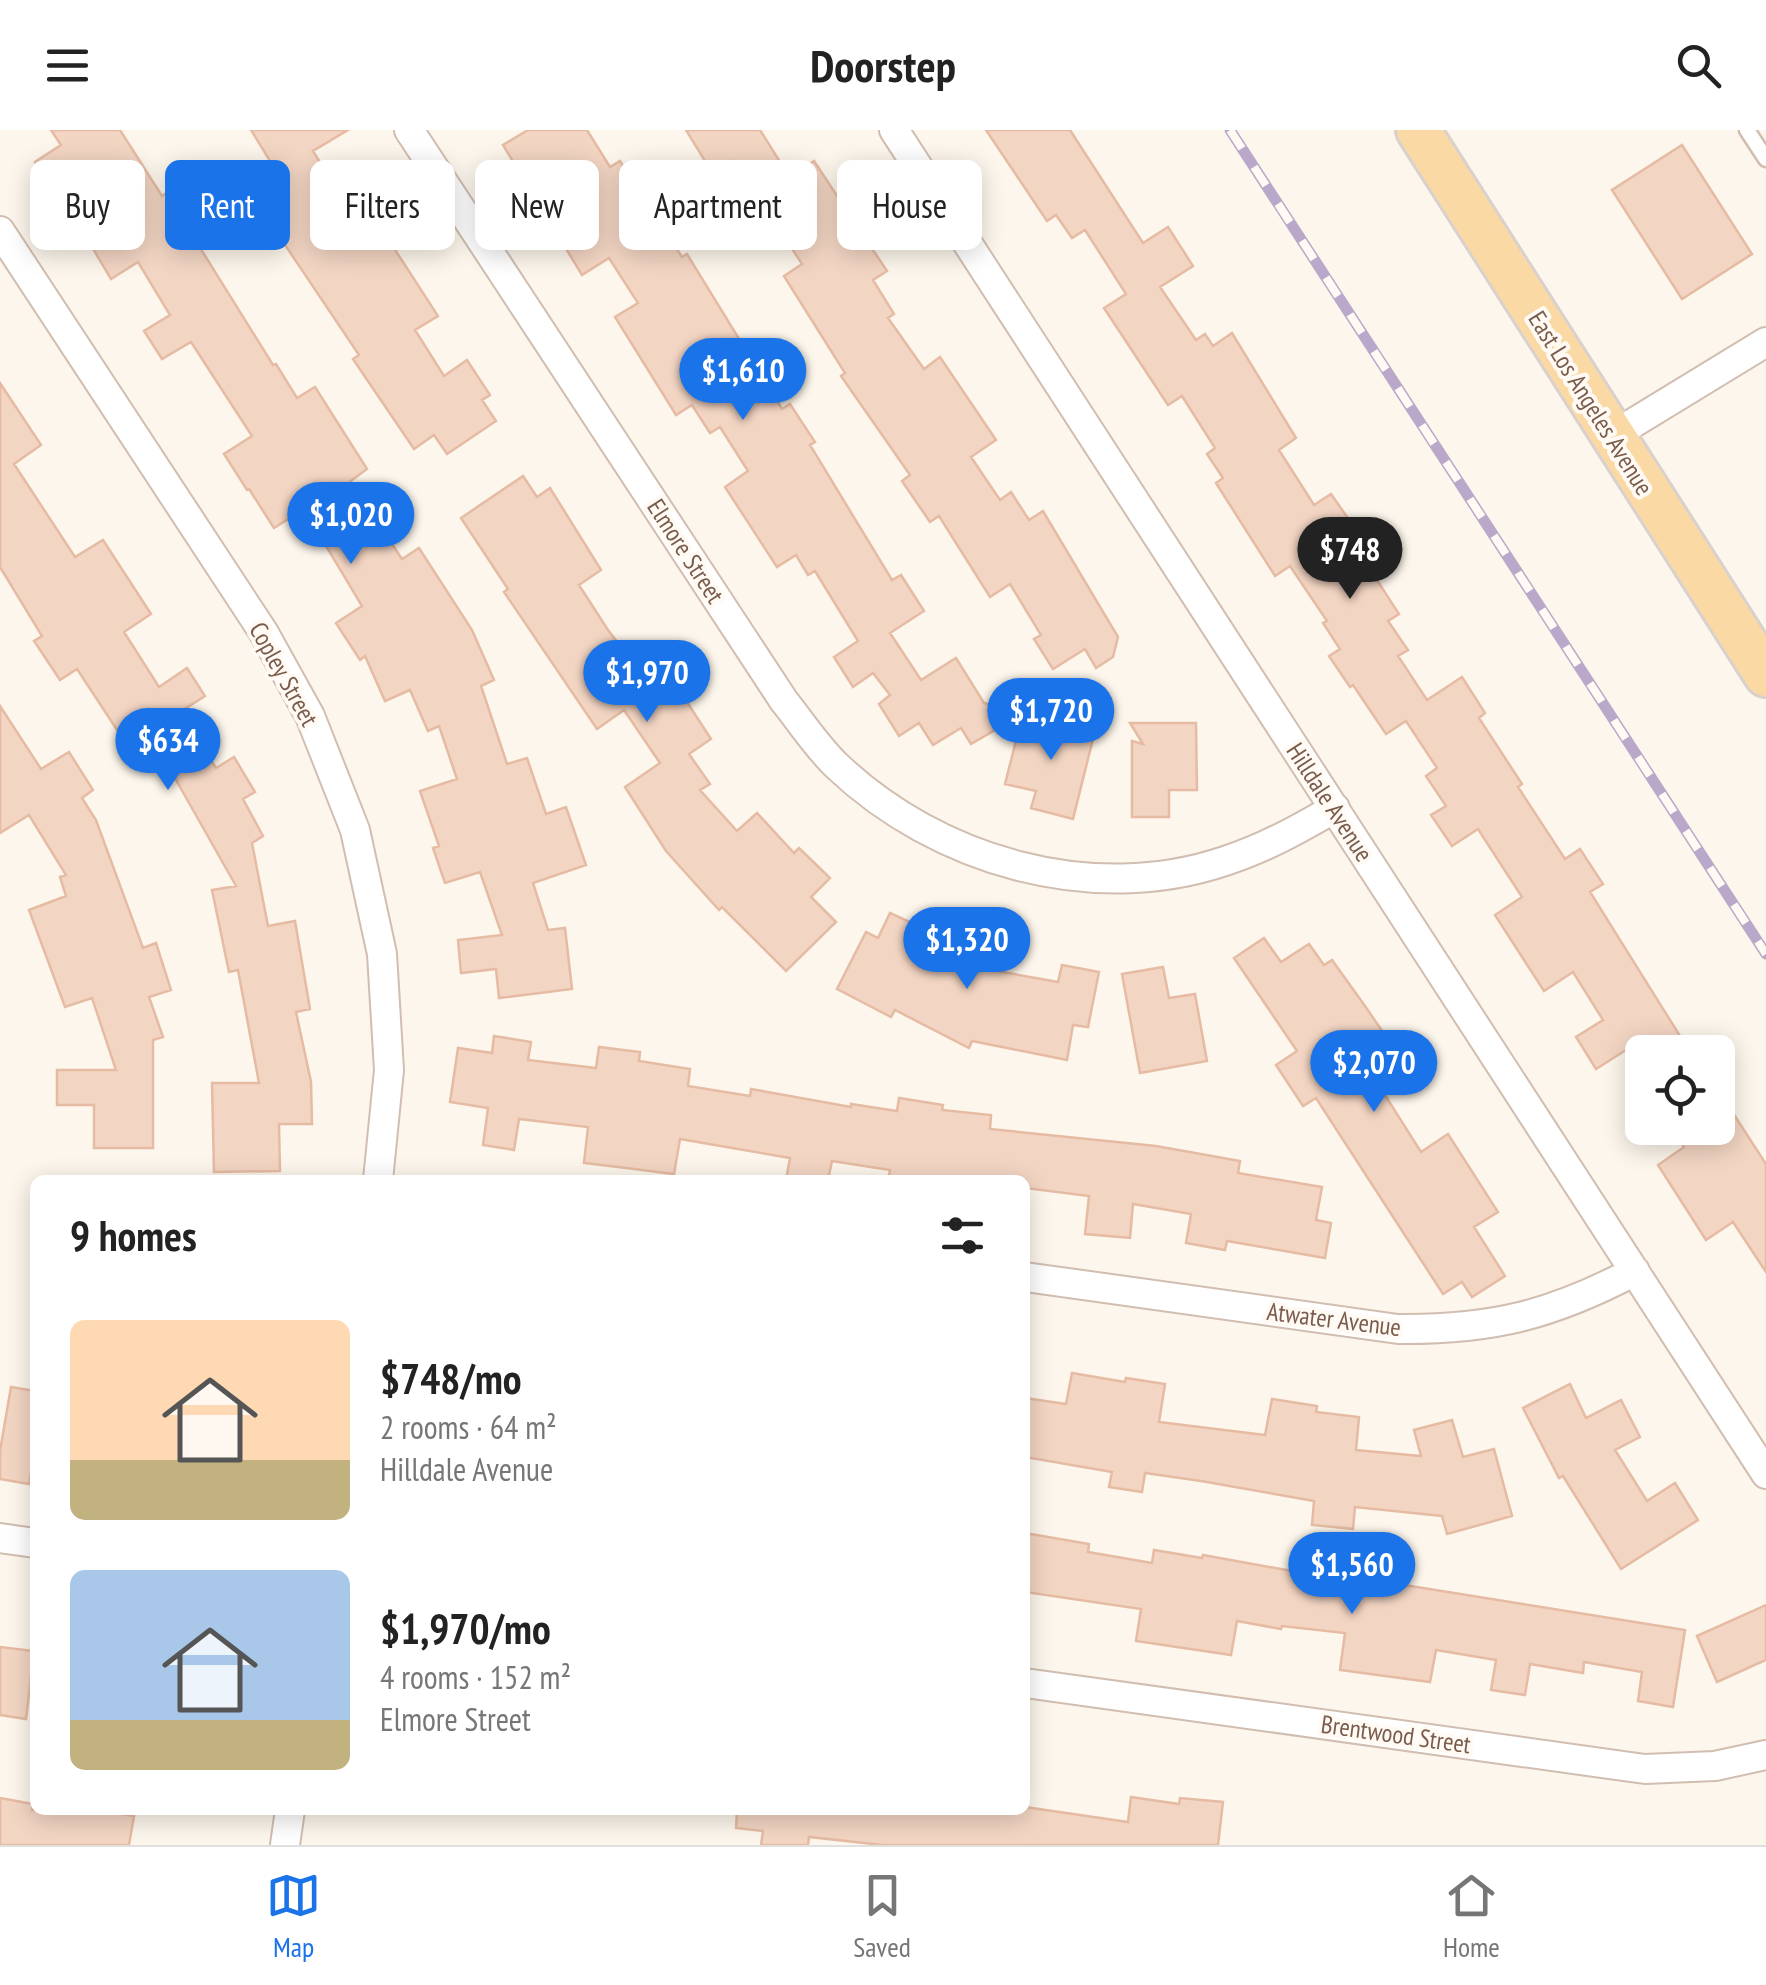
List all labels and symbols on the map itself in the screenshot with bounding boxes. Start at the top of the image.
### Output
street label: East Los Angeles Avenue [1522,305,1660,501]
pin: $1,610 [662,338,824,423]
pin: $1,020 [270,482,432,567]
street label: Elmore Street [640,493,732,609]
pin: $748 [1291,517,1409,602]
street label: Copley Street [242,616,326,732]
pin: $1,970 [566,640,728,725]
pin: $1,720 [970,678,1132,763]
pin: $634 [109,708,227,793]
street label: Hilldale Avenue [1280,737,1380,867]
pin: $1,320 [886,907,1048,992]
pin: $2,070 [1293,1030,1455,1115]
street label: Atwater Avenue [1265,1295,1403,1343]
pin: $1,560 [1271,1532,1433,1617]
street label: Brentwood Street [1319,1708,1473,1760]

